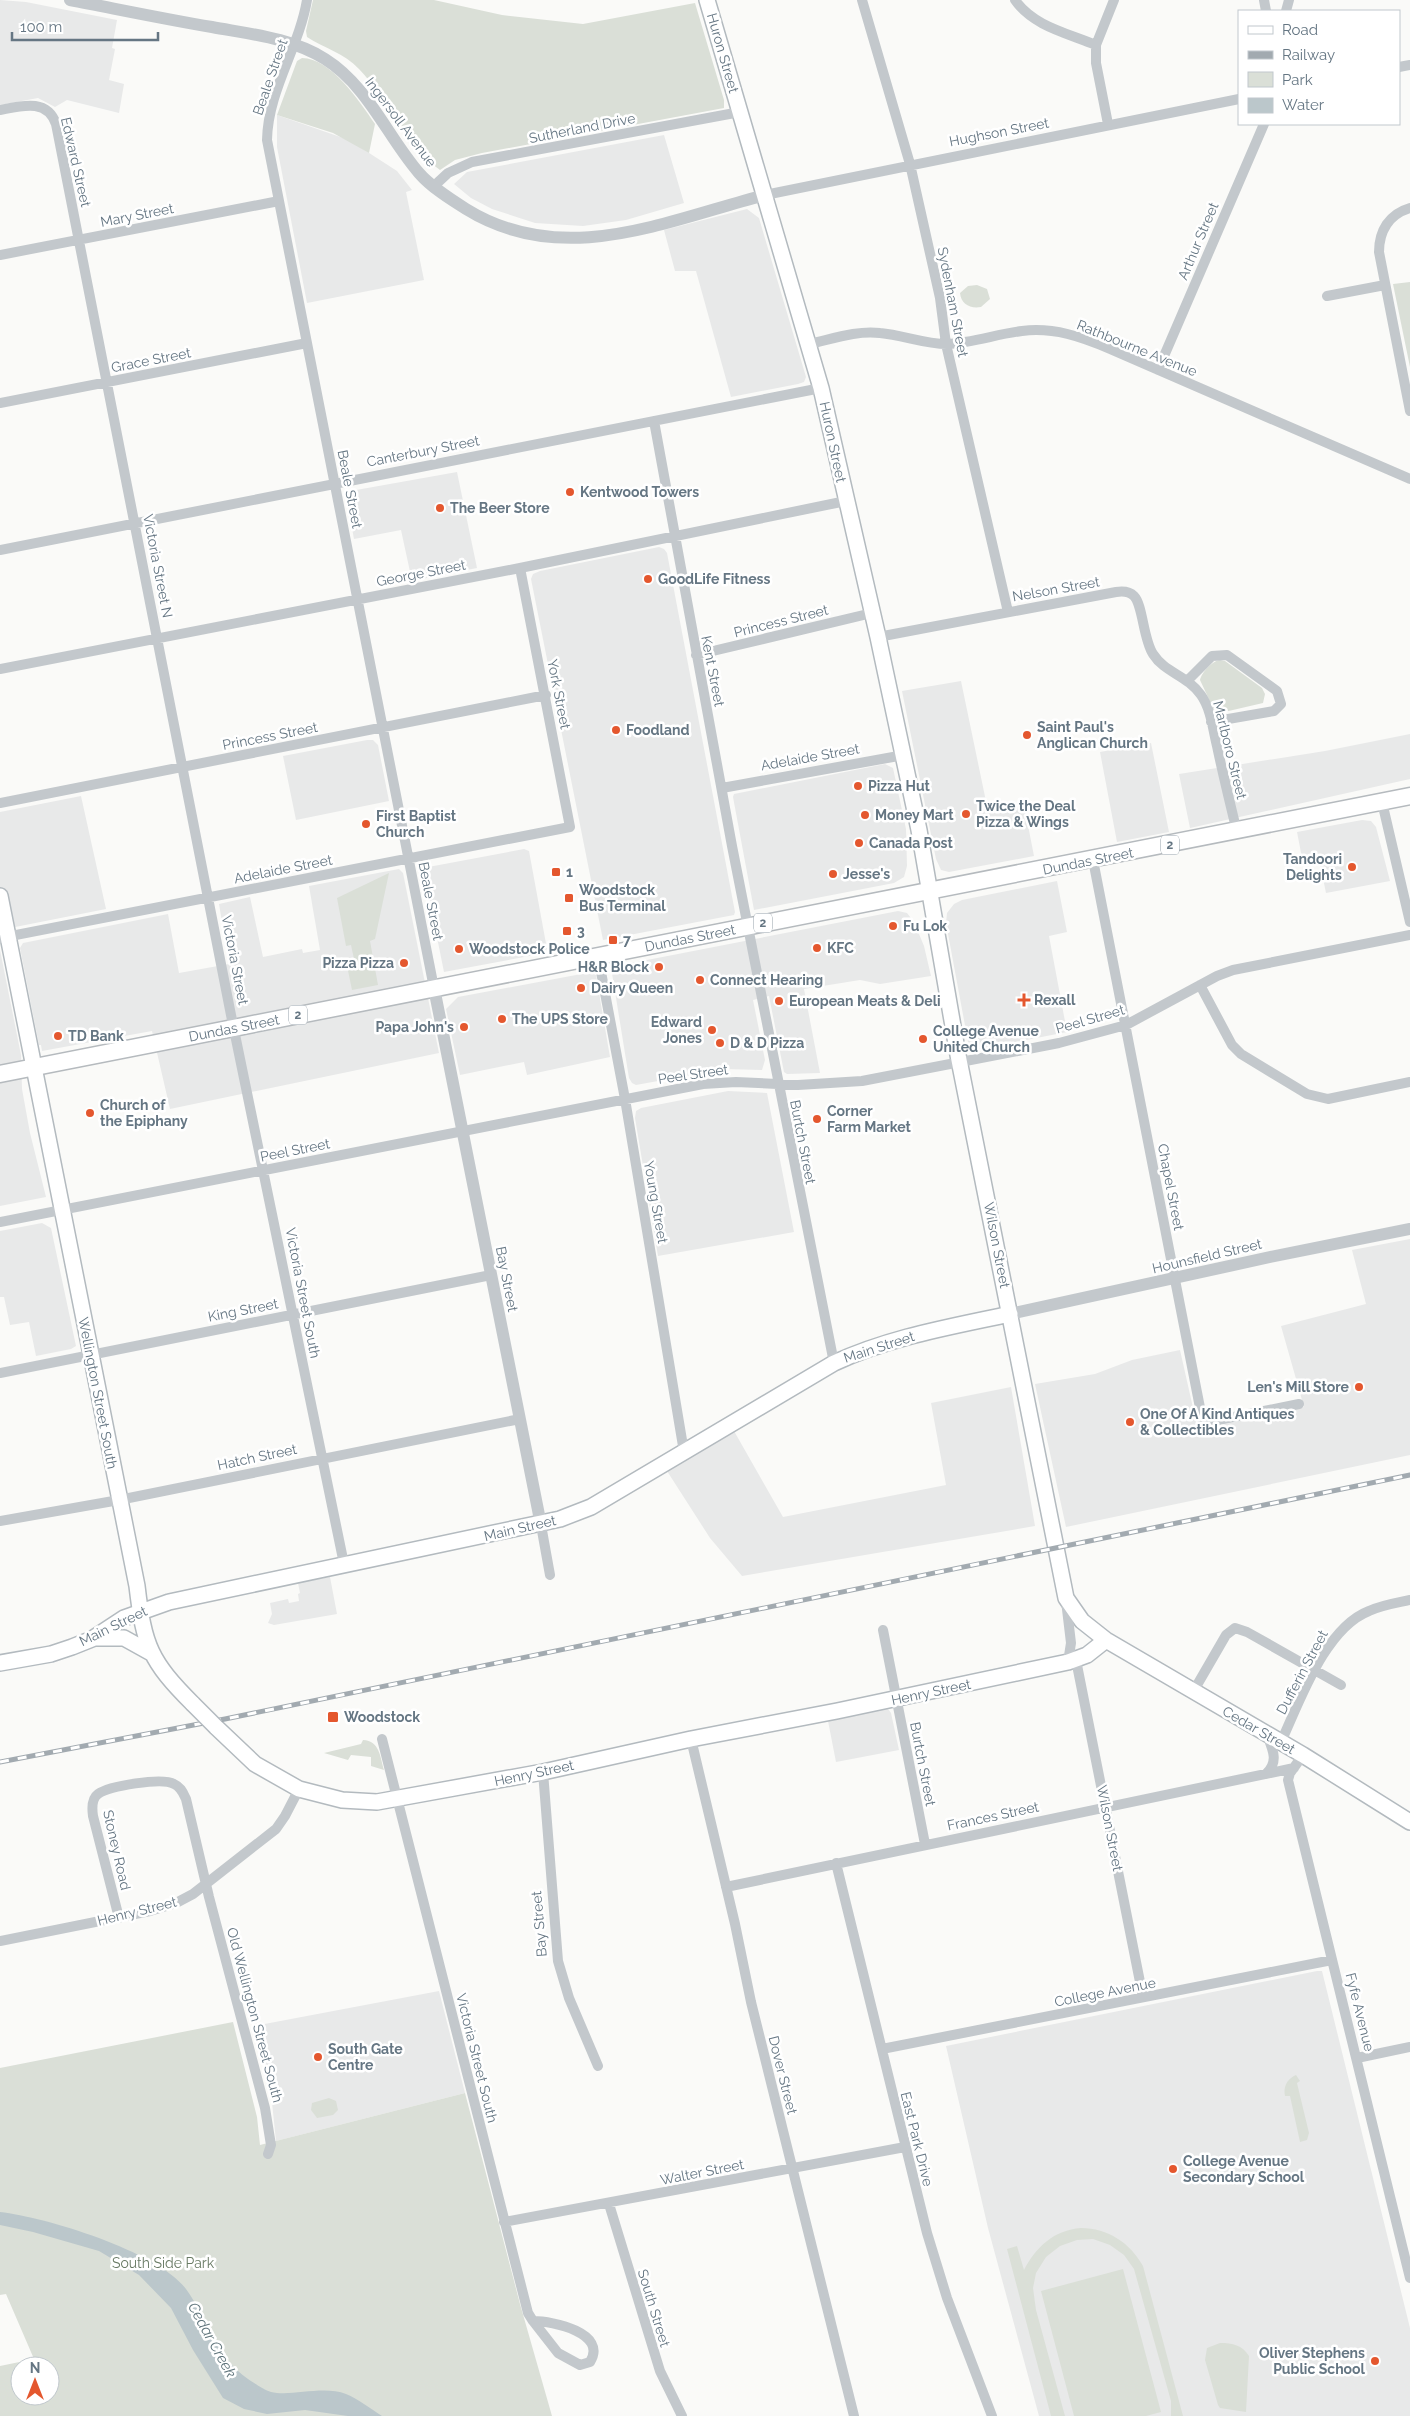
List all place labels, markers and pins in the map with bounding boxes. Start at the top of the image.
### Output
place label: Kentwood Towers [580,484,699,500]
marker: Kentwood Towers [564,486,576,498]
place label: The Beer Store [450,500,550,516]
marker: The Beer Store [434,502,446,514]
place label: GoodLife Fitness [658,571,770,587]
marker: GoodLife Fitness [642,573,654,585]
place label: Saint Paul's Anglican Church [1037,719,1148,751]
place label: Foodland [626,722,690,738]
marker: Foodland [610,724,622,736]
marker: Saint Paul's Anglican Church [1021,729,1033,741]
place label: Pizza Hut [868,778,931,794]
marker: Pizza Hut [852,780,864,792]
place label: Twice the Deal Pizza & Wings [976,798,1076,830]
place label: Money Mart [875,807,954,823]
place label: First Baptist Church [376,808,457,840]
marker: Twice the Deal Pizza & Wings [960,808,972,820]
marker: Money Mart [859,809,871,821]
marker: First Baptist Church [360,818,372,830]
place label: Canada Post [869,835,953,851]
marker: Canada Post [853,837,865,849]
place label: Tandoori Delights [1283,851,1342,883]
marker: Tandoori Delights [1346,861,1358,873]
place label: 1 [566,864,573,880]
marker: 1 [550,866,562,878]
place label: Jesse's [843,866,890,882]
marker: Jesse's [827,868,839,880]
place label: Woodstock Bus Terminal [579,882,666,914]
marker: Woodstock Bus Terminal [563,892,575,904]
place label: Fu Lok [903,918,947,934]
marker: Fu Lok [887,920,899,932]
place label: 3 [577,923,585,939]
marker: 3 [561,925,573,937]
place label: 7 [623,932,631,948]
marker: 7 [607,934,619,946]
place label: KFC [827,940,854,956]
place label: Woodstock Police [469,941,590,957]
marker: KFC [811,942,823,954]
marker: Woodstock Police [453,943,465,955]
place label: Pizza Pizza [322,955,394,971]
marker: Pizza Pizza [398,957,410,969]
place label: H&R Block [578,959,649,975]
marker: H&R Block [653,961,665,973]
place label: Connect Hearing [710,972,823,988]
marker: Connect Hearing [694,974,706,986]
place label: Dairy Queen [591,980,673,996]
marker: Dairy Queen [575,982,587,994]
place label: Rexall [1034,992,1076,1008]
place label: European Meats & Deli [789,993,941,1009]
marker: Rexall [1018,994,1030,1006]
marker: European Meats & Deli [773,995,785,1007]
place label: The UPS Store [512,1011,609,1027]
marker: The UPS Store [496,1013,508,1025]
place label: Edward Jones [651,1014,702,1046]
place label: Papa John's [375,1019,454,1035]
marker: Papa John's [458,1021,470,1033]
place label: College Avenue United Church [933,1023,1039,1055]
marker: Edward Jones [706,1024,718,1036]
place label: TD Bank [68,1028,124,1044]
marker: TD Bank [52,1030,64,1042]
marker: College Avenue United Church [917,1033,929,1045]
place label: D & D Pizza [730,1035,804,1051]
marker: D & D Pizza [714,1037,726,1049]
place label: Church of the Epiphany [100,1097,188,1129]
place label: Corner Farm Market [827,1103,912,1135]
marker: Church of the Epiphany [84,1107,96,1119]
marker: Corner Farm Market [811,1113,823,1125]
place label: Len's Mill Store [1247,1379,1350,1395]
marker: Len's Mill Store [1353,1381,1365,1393]
place label: One Of A Kind Antiques & Collectibles [1140,1406,1295,1438]
marker: One Of A Kind Antiques & Collectibles [1124,1416,1136,1428]
place label: Woodstock [344,1709,420,1725]
marker: Woodstock [326,1710,340,1724]
place label: South Gate Centre [328,2041,403,2073]
marker: South Gate Centre [312,2051,324,2063]
place label: College Avenue Secondary School [1183,2153,1305,2185]
marker: College Avenue Secondary School [1167,2163,1179,2175]
place label: Oliver Stephens Public School [1259,2345,1366,2377]
marker: Oliver Stephens Public School [1369,2355,1381,2367]

